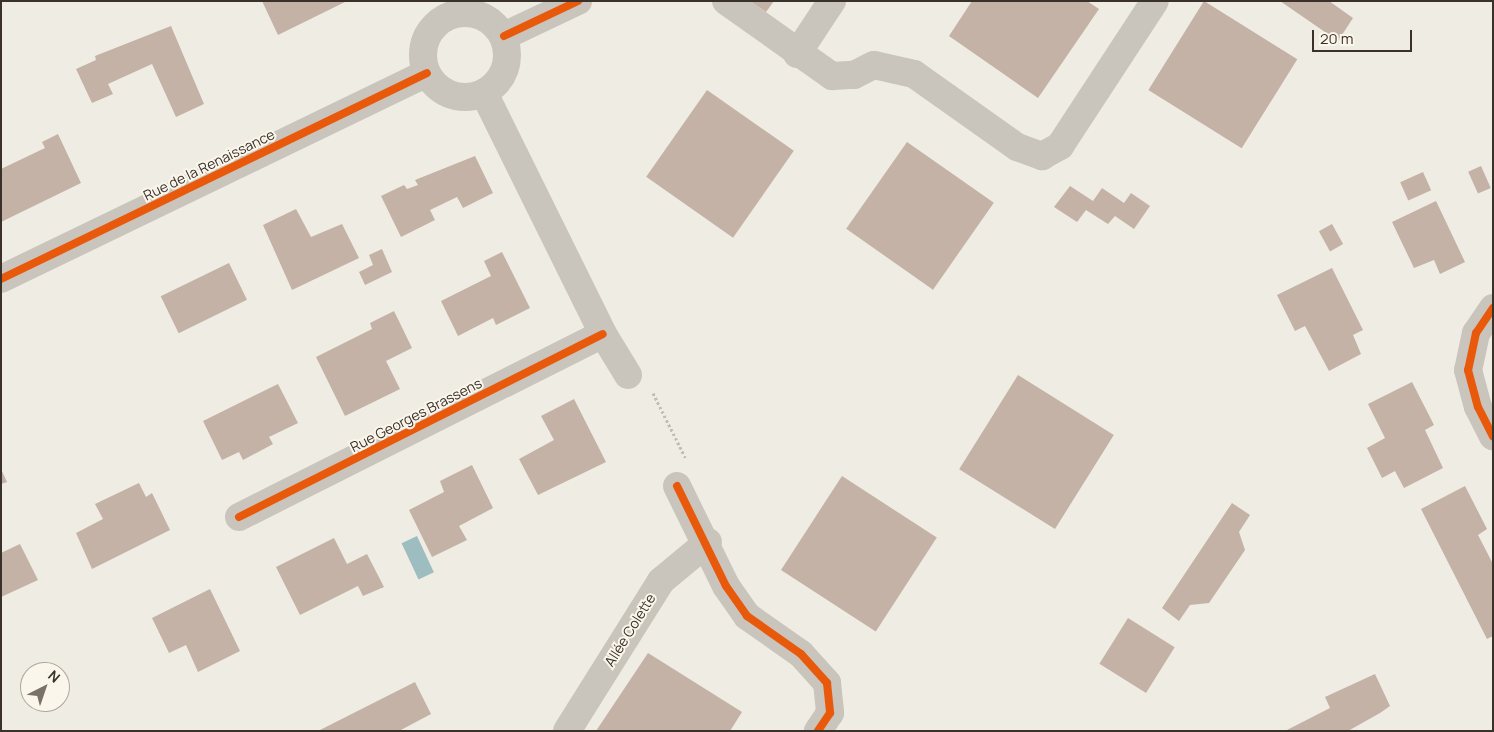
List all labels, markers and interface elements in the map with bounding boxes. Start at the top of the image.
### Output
scale bar [1314,20,1414,52]
text: 20 m [1320,28,1353,49]
street label: Rue de la Renaissance [141,126,277,204]
street label: Rue Georges Brassens [347,375,485,455]
street label: Allée Colette [601,590,659,670]
north arrow [20,662,70,712]
text: N [44,666,65,687]

